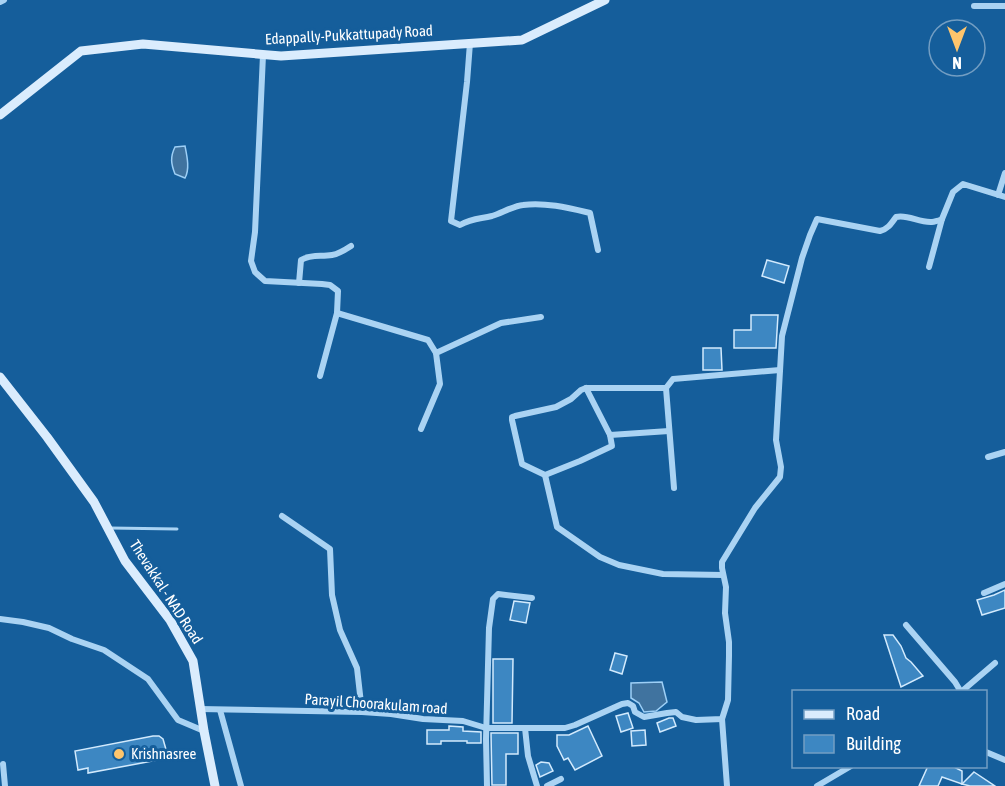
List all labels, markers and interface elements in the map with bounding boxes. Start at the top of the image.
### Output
north arrow [927,18,987,78]
street label: Edappally-Pukkattupady Road [265,22,433,47]
text: N [952,54,962,72]
street label: Thevakkal - NAD Road [126,537,206,647]
street label: Parayil Choorakulam road [304,690,448,717]
legend [792,690,987,768]
text: Road [846,703,880,724]
text: Building [846,733,901,754]
place label: Krishnasree [131,745,197,762]
marker: Krishnasree [112,747,126,761]

